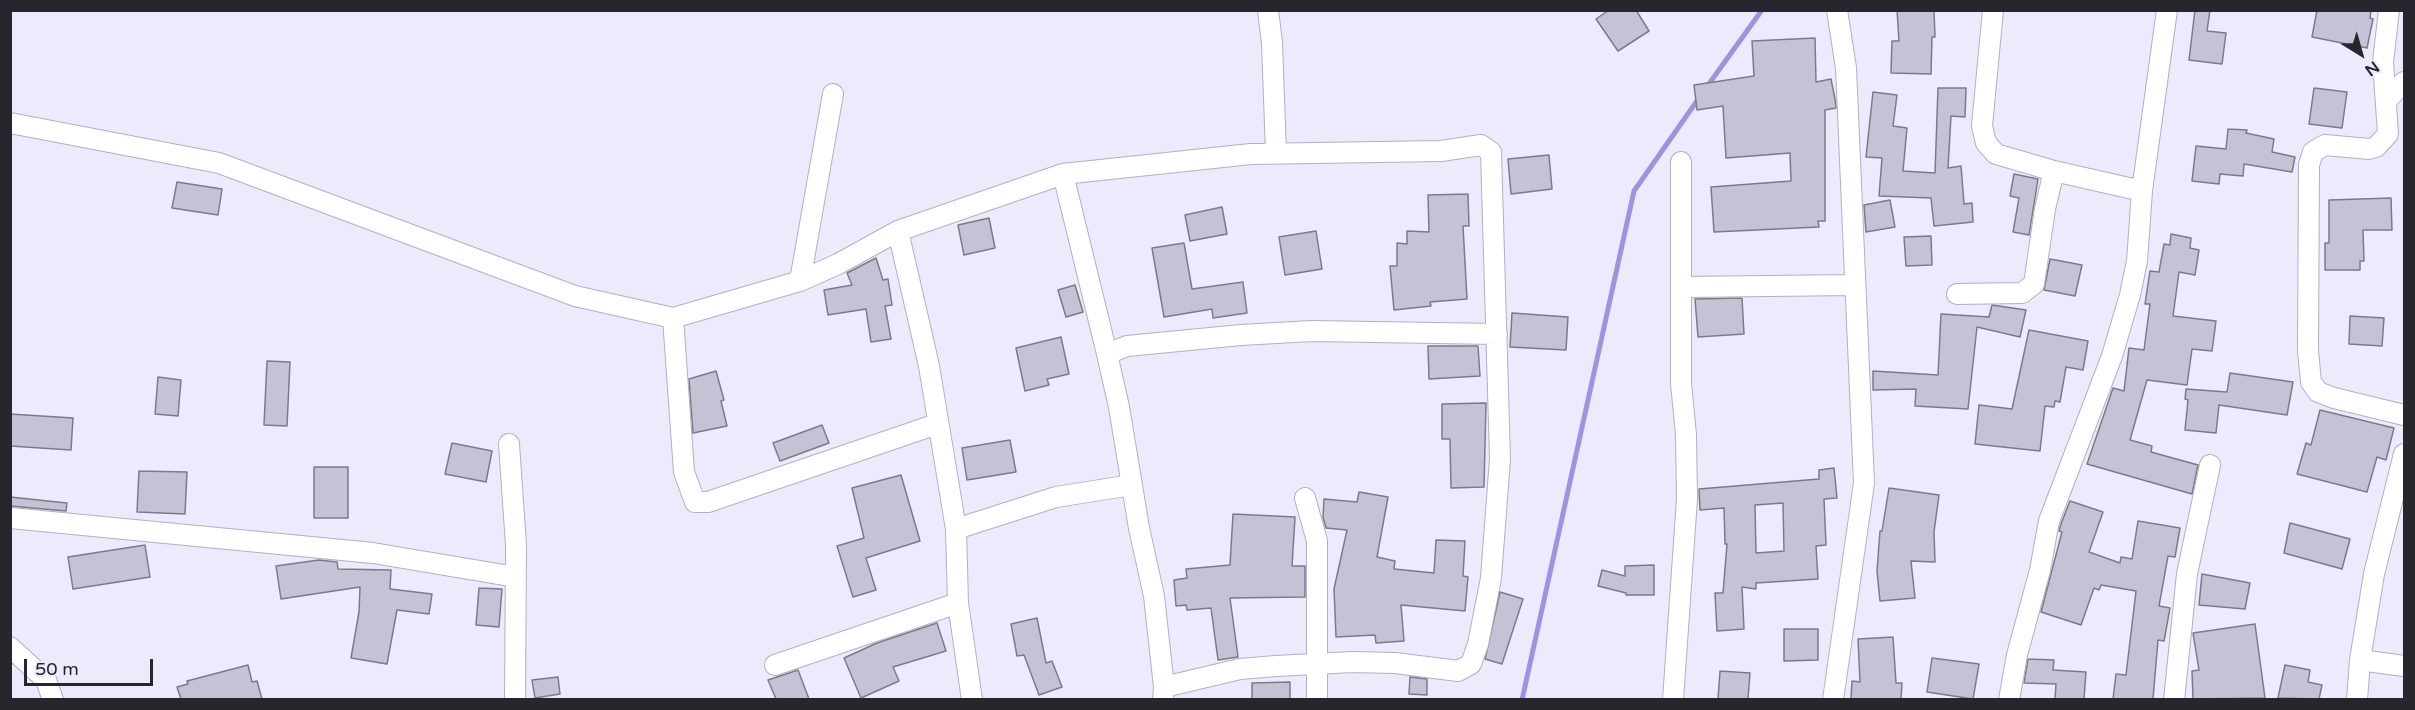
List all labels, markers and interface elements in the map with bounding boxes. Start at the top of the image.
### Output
north arrow [2331,24,2391,84]
text: N [2361,57,2383,80]
scale bar [27,647,156,685]
text: 50 m [35,658,79,680]

